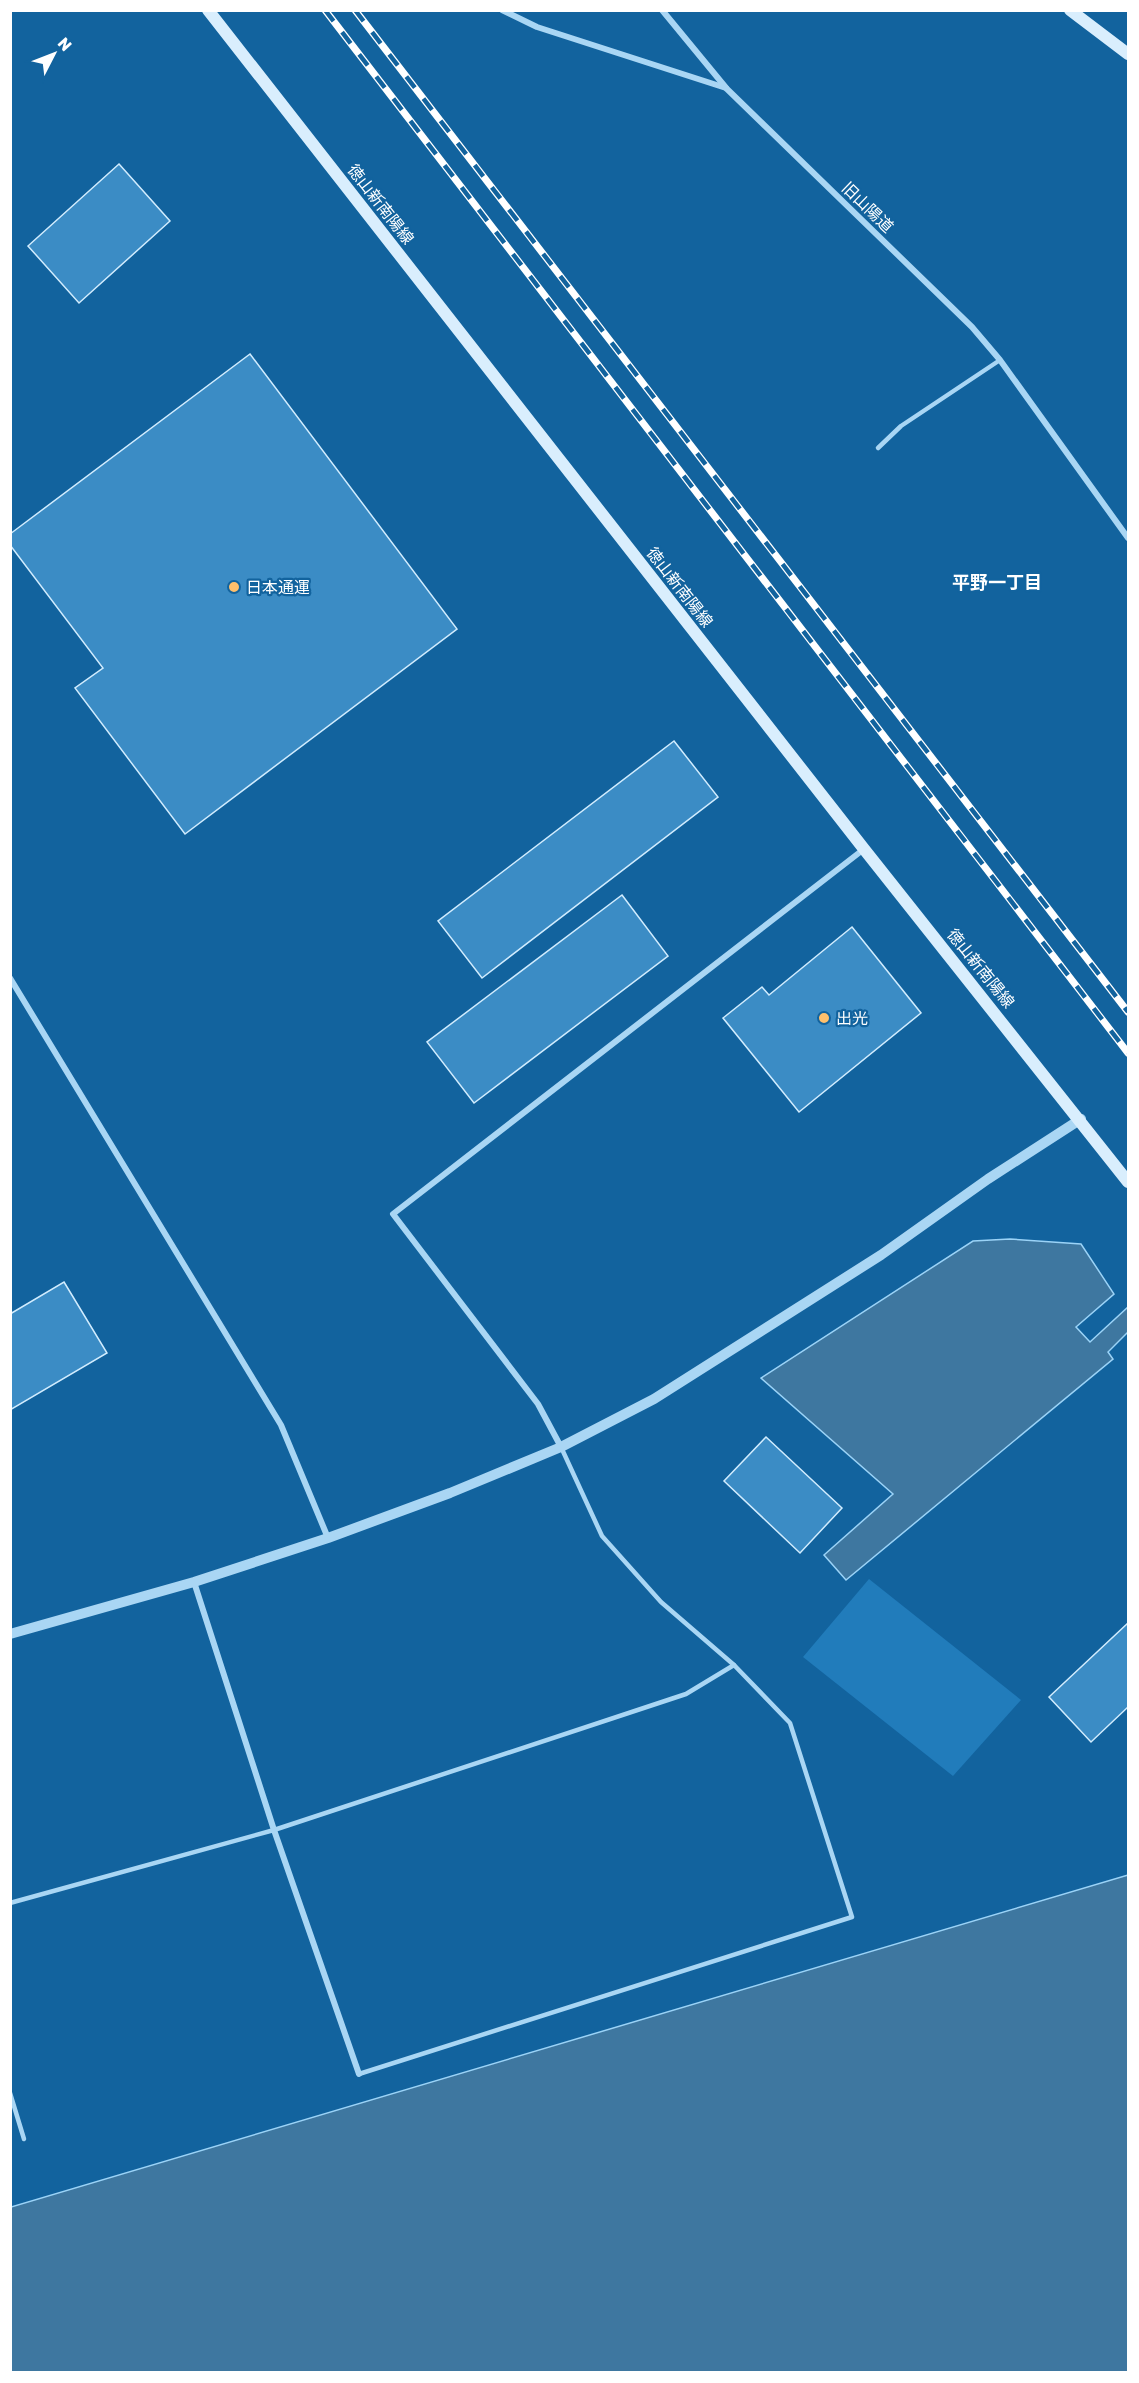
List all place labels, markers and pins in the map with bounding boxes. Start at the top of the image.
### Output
place label: 日本通運 [246,578,310,597]
marker: 日本通運 [227,580,241,594]
place label: 出光 [836,1009,868,1028]
marker: 出光 [817,1011,831,1025]

